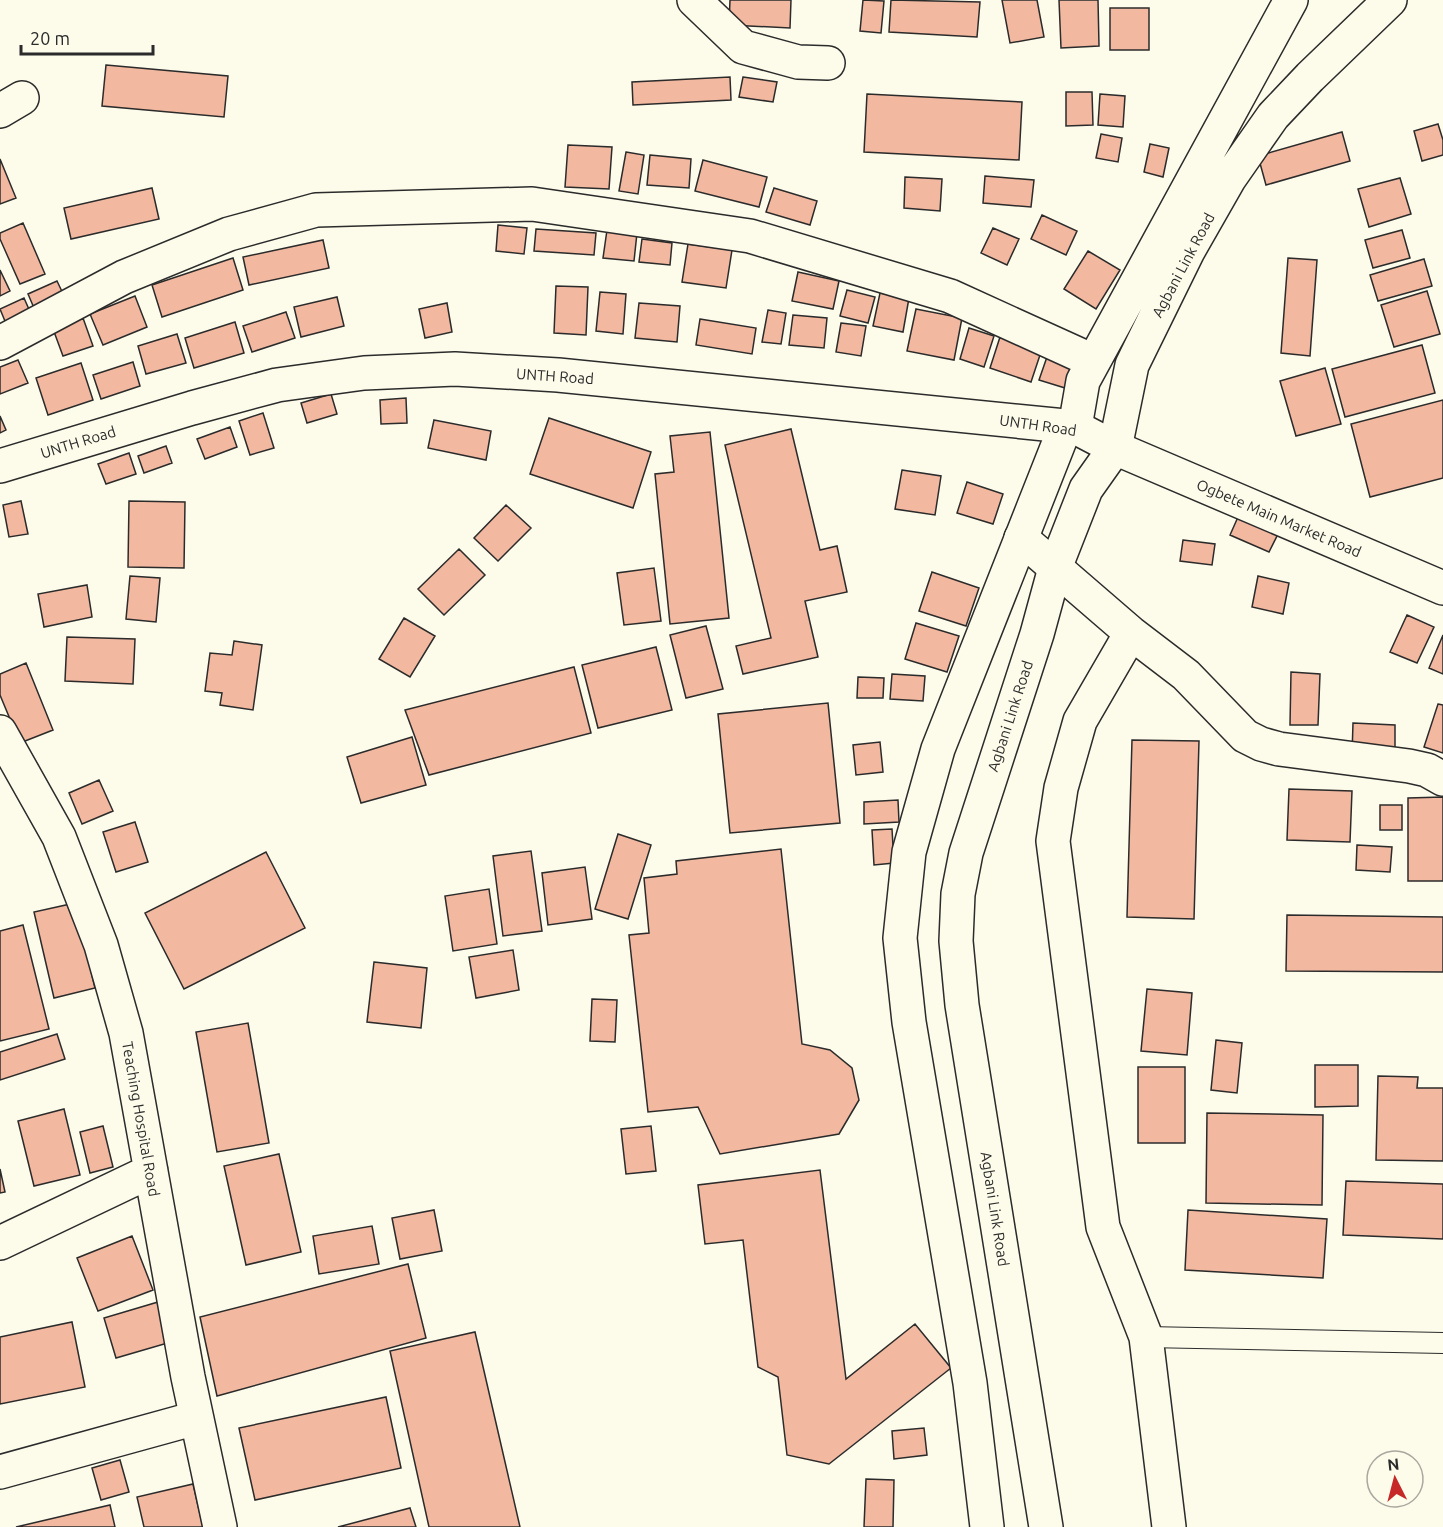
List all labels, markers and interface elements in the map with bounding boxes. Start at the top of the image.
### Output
scale bar [21,18,153,56]
text: 20 m [30,28,70,48]
street label: Agbani Link Road [1148,210,1218,320]
street label: UNTH Road [516,365,594,387]
street label: UNTH Road [998,411,1078,439]
street label: UNTH Road [38,423,118,461]
street label: Ogbete Main Market Road [1194,476,1364,560]
street label: Agbani Link Road [984,658,1036,774]
street label: Teaching Hospital Road [119,1040,163,1198]
street label: Agbani Link Road [978,1150,1012,1268]
north arrow [1365,1449,1425,1509]
text: N [1387,1455,1400,1474]

